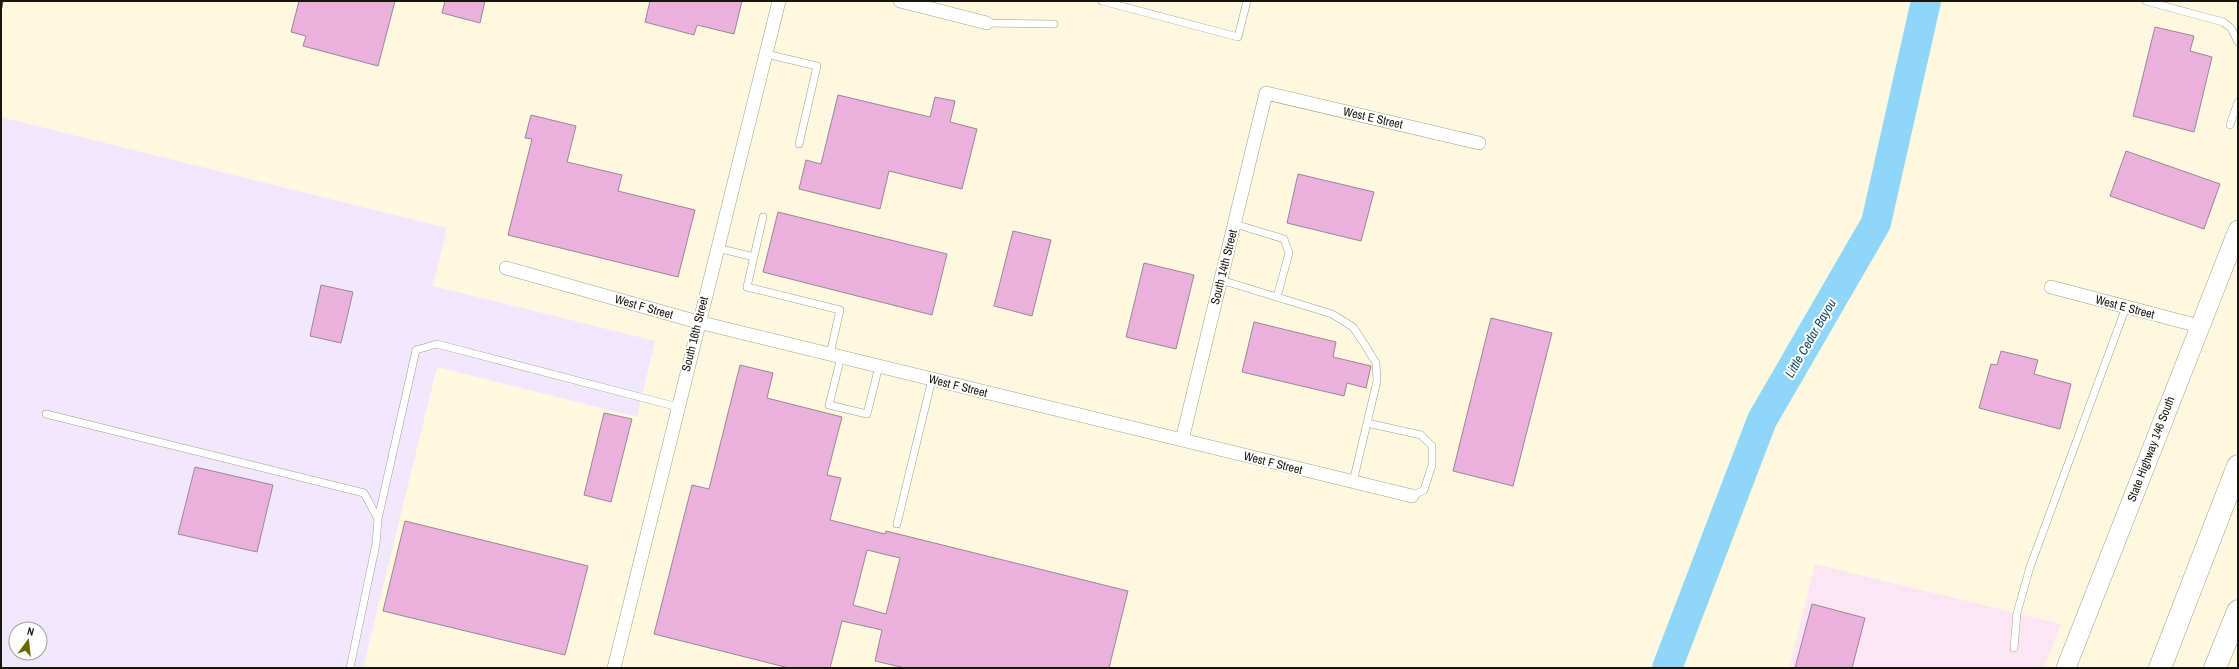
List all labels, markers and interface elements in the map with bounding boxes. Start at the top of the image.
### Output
street label: West E Street [1342,103,1405,133]
street label: South 14th Street [1207,228,1241,306]
street label: West F Street [613,291,675,323]
street label: West E Street [2094,291,2157,323]
street label: South 16th Street [678,295,712,373]
water label: Little Cedar Bayou [1781,296,1840,381]
street label: West F Street [927,371,989,401]
street label: State Highway 146 South [2124,394,2178,504]
street label: West F Street [1242,448,1304,478]
north arrow [8,621,48,661]
text: N [26,624,36,639]

